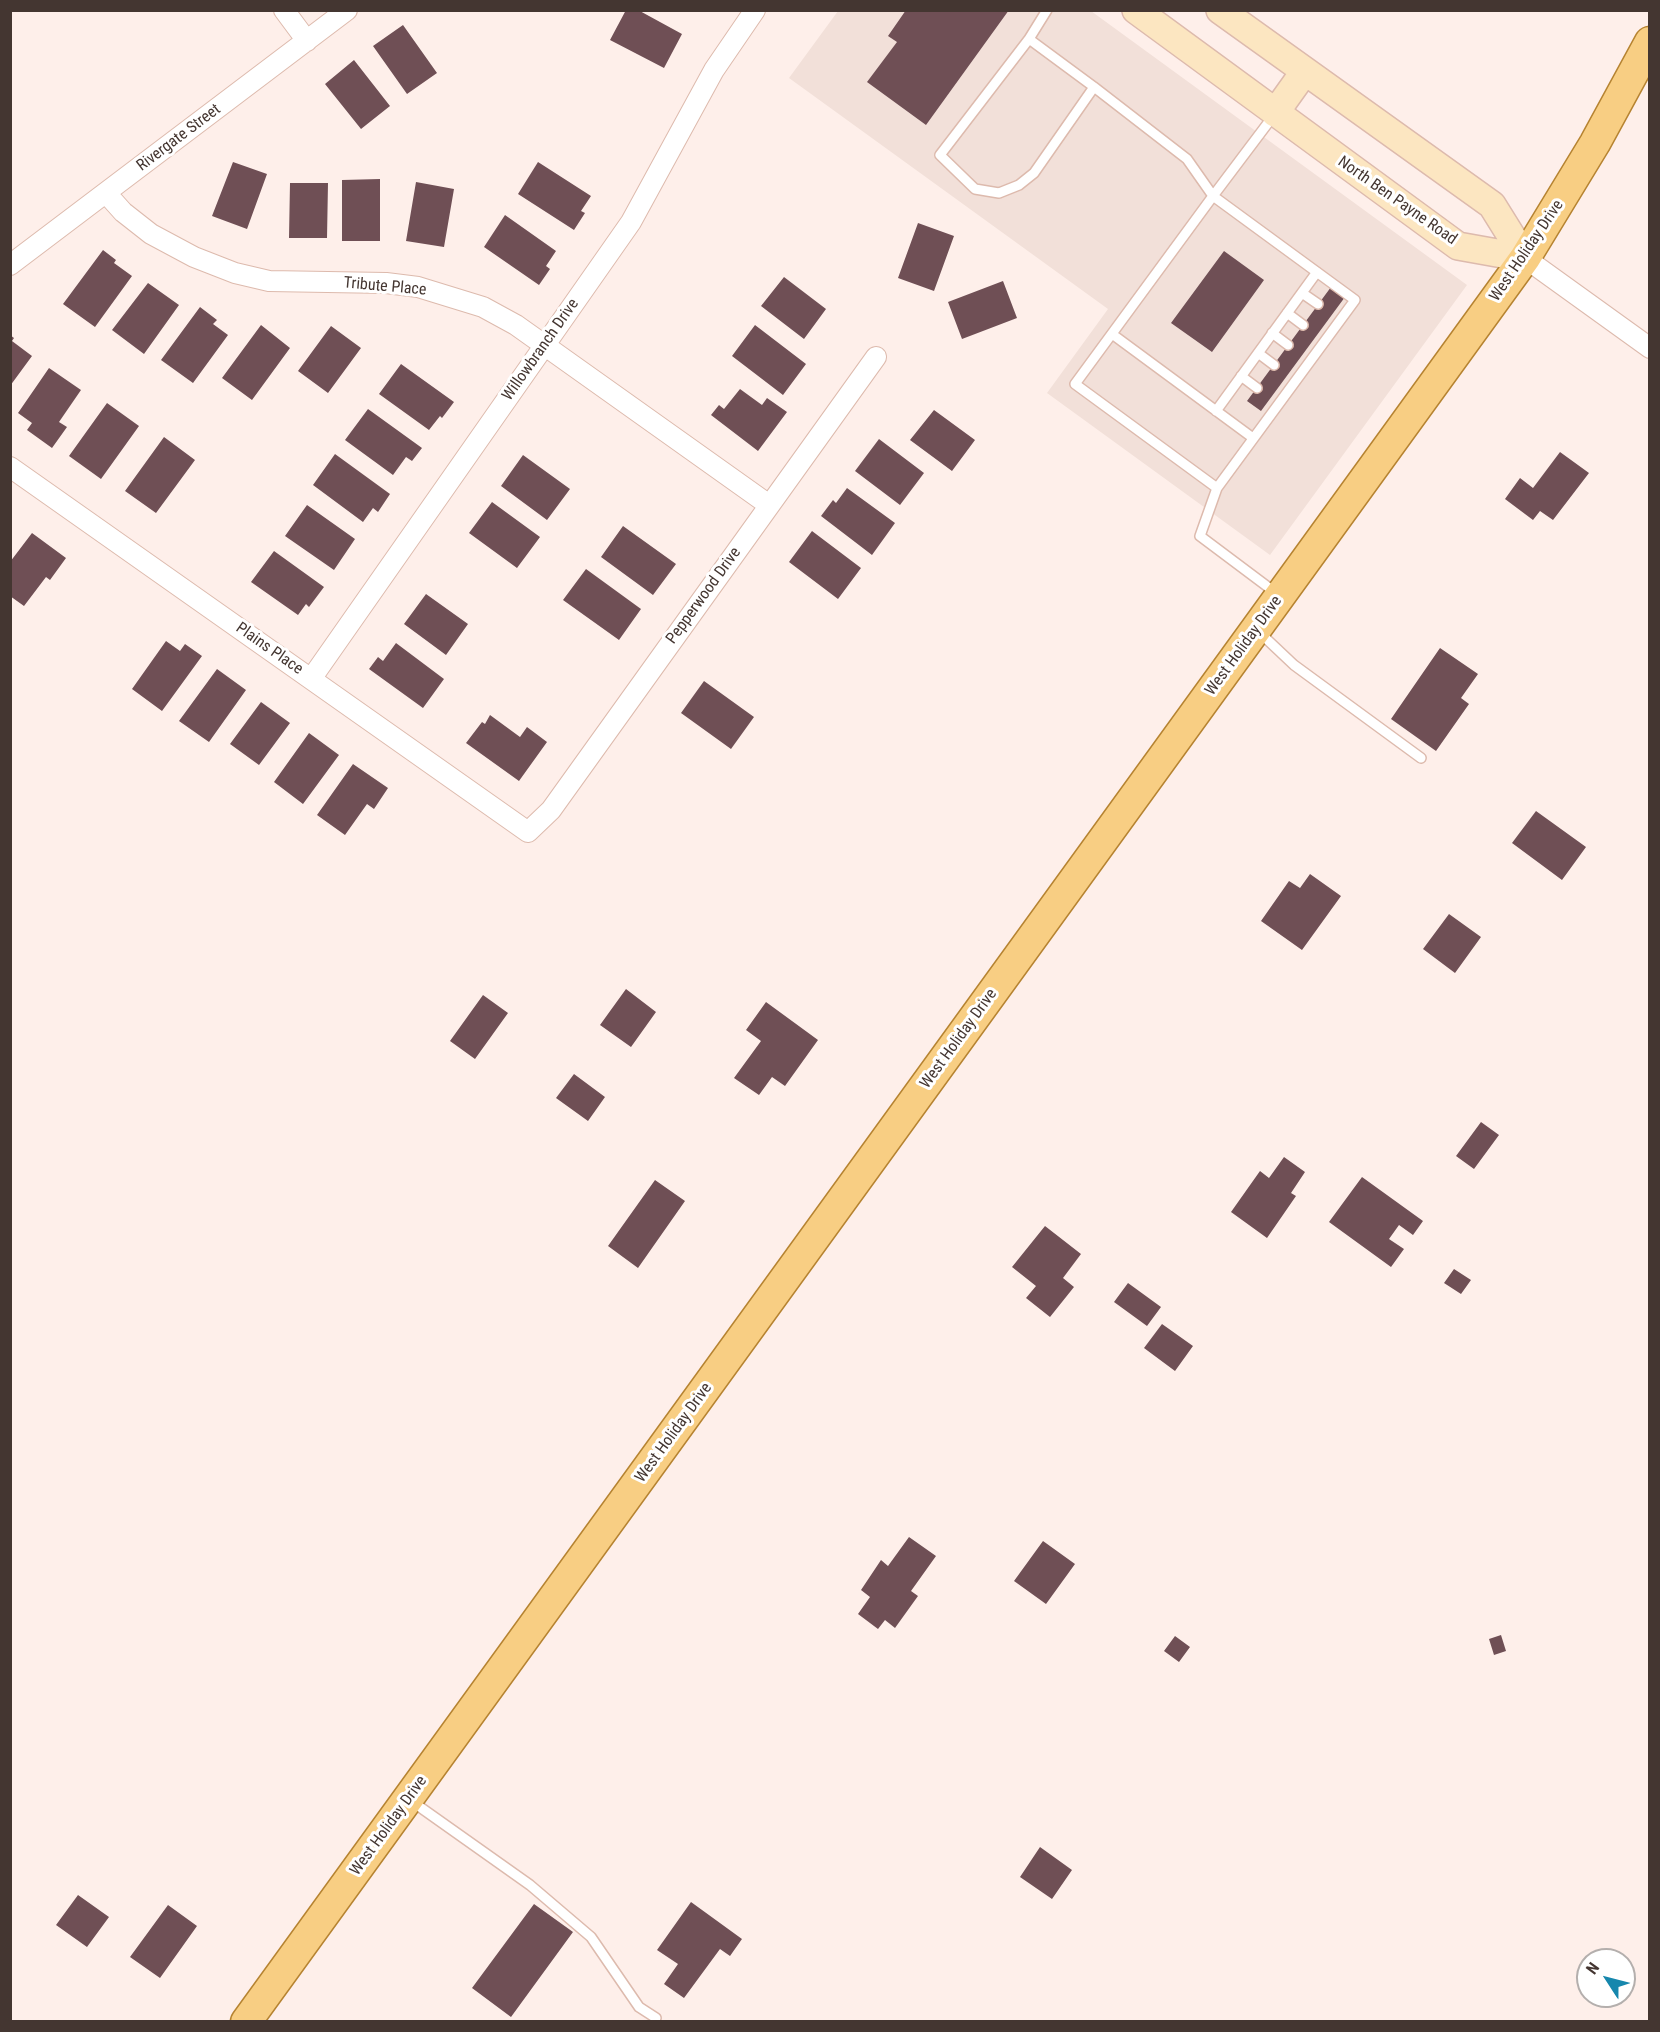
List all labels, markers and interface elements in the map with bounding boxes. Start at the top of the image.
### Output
street label: Rivergate Street [133,100,225,176]
street label: North Ben Payne Road [1334,153,1460,249]
street label: West Holiday Drive [1486,197,1568,305]
street label: Tribute Place [343,274,427,300]
street label: Willowbranch Drive [499,295,583,405]
street label: Pepperwood Drive [663,544,745,648]
street label: West Holiday Drive [1201,593,1287,699]
street label: Plains Place [232,619,306,679]
street label: West Holiday Drive [916,986,1002,1092]
street label: West Holiday Drive [631,1380,717,1486]
street label: West Holiday Drive [346,1773,432,1879]
north arrow [1576,1948,1636,2008]
text: N [1582,1959,1603,1978]

